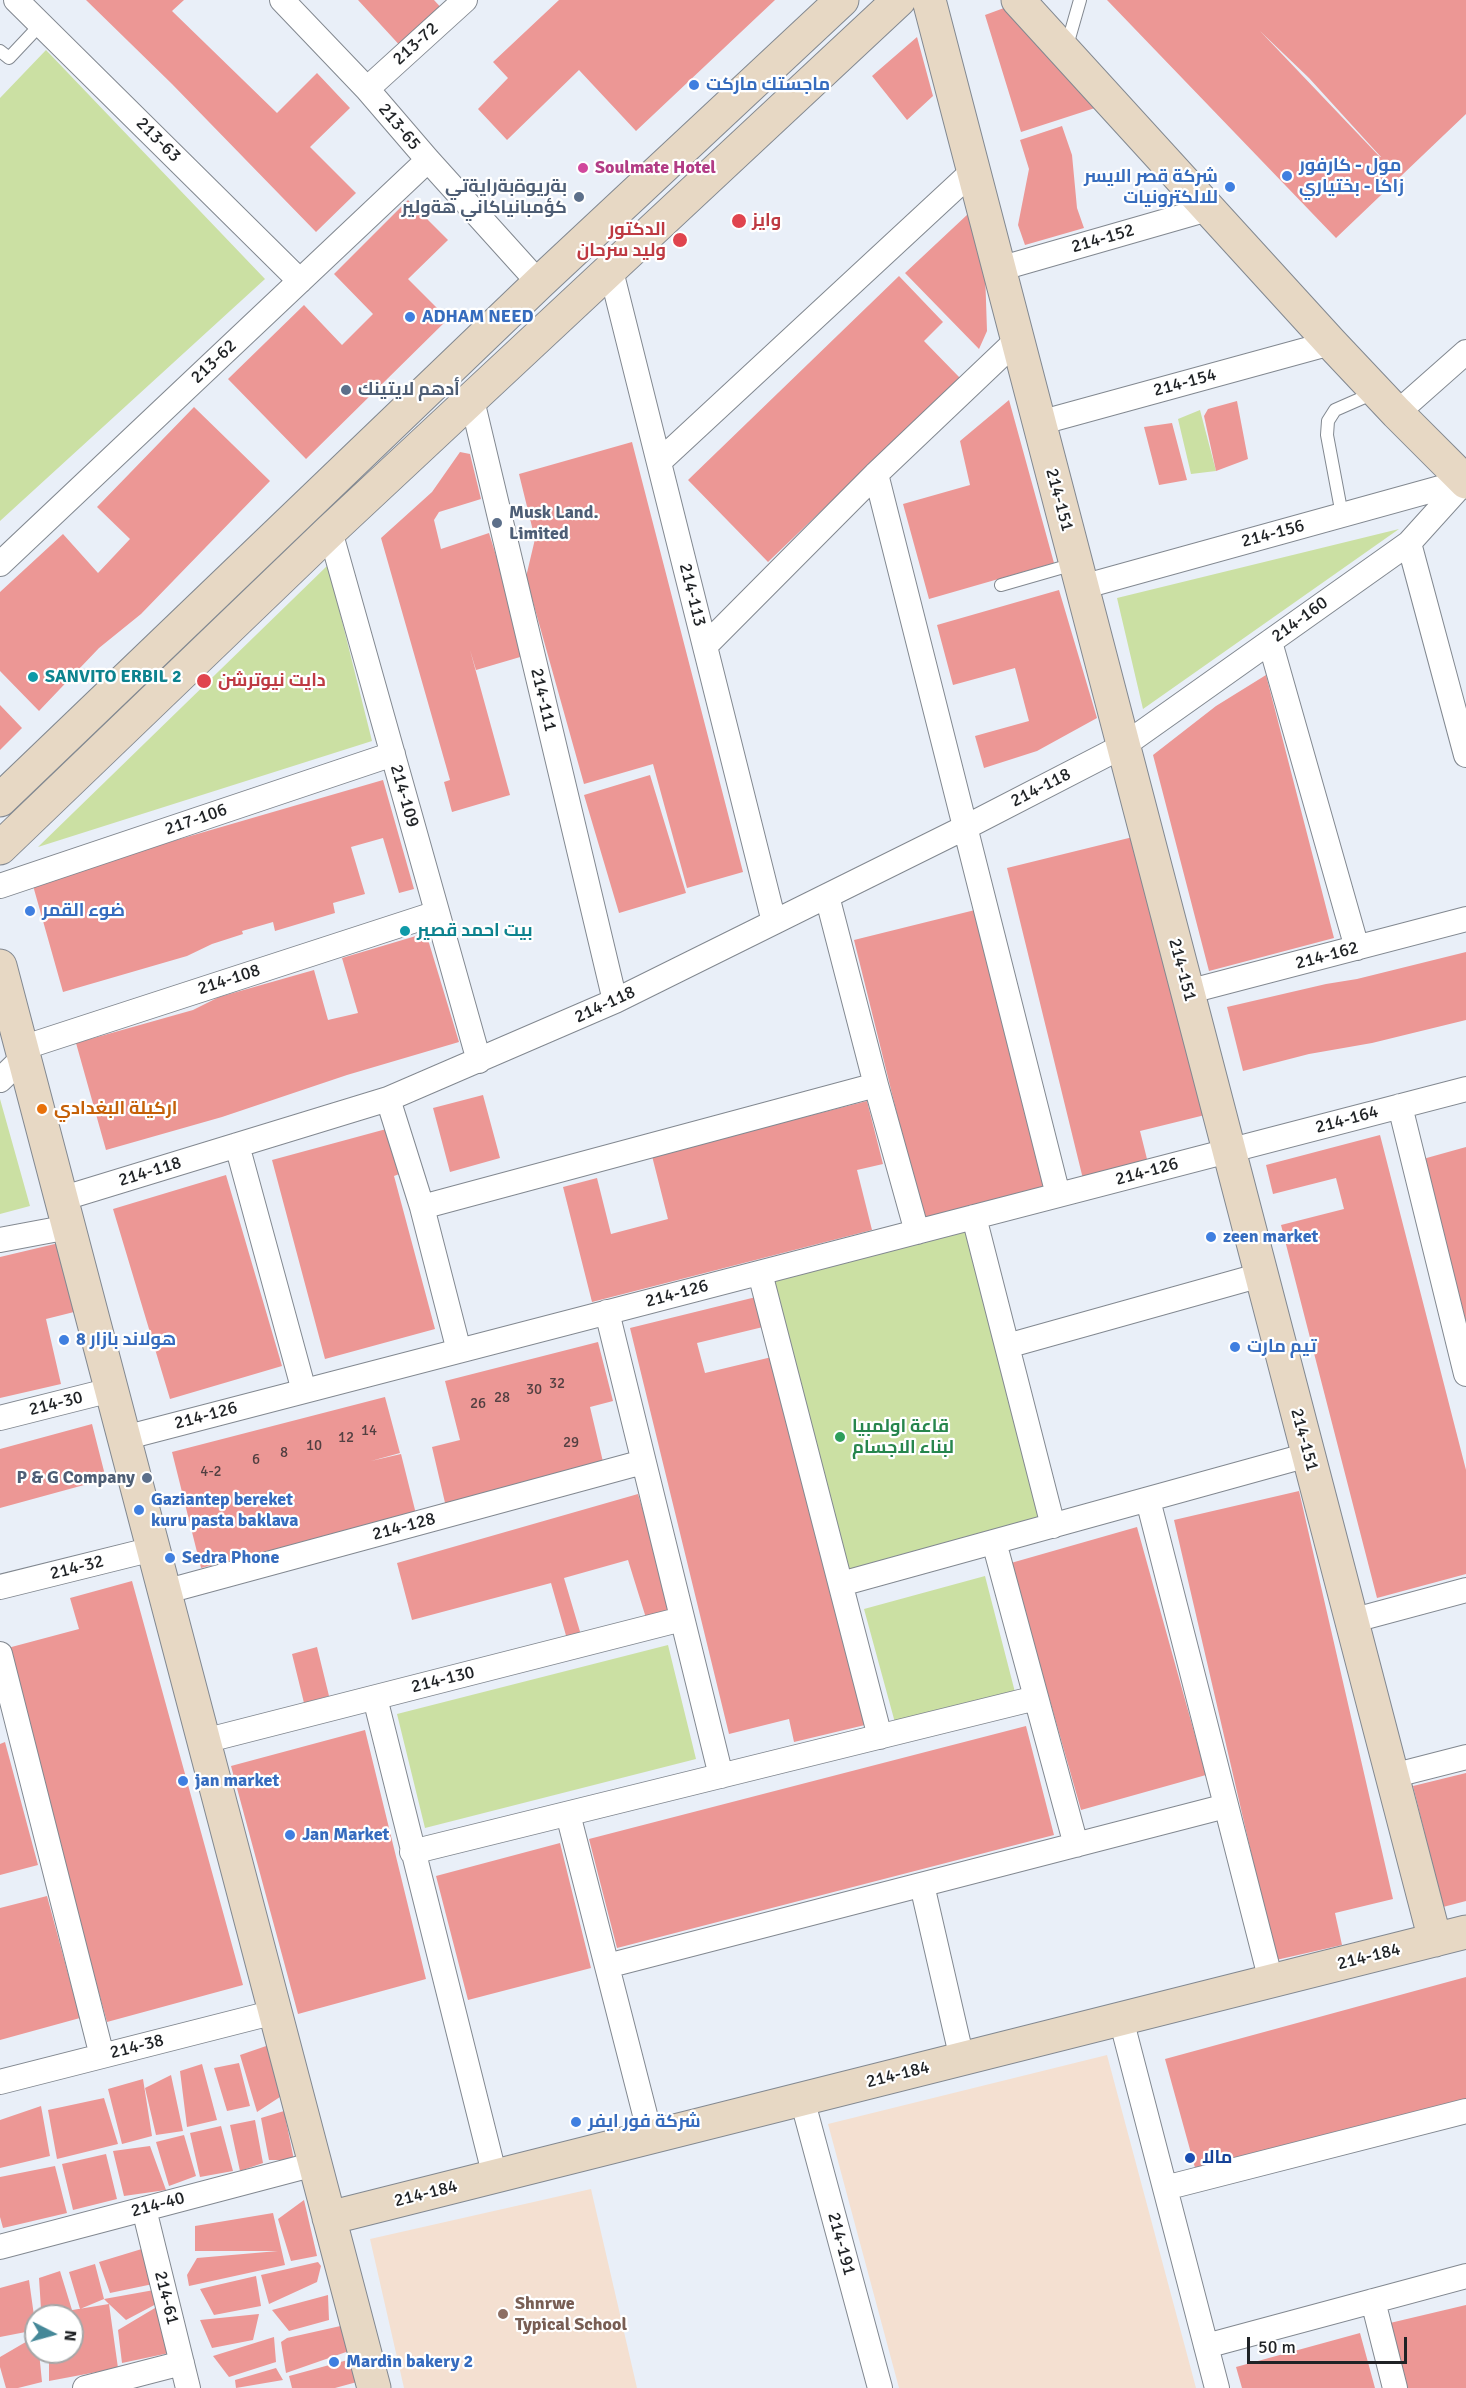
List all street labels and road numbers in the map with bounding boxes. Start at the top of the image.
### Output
street label: 213-72 [389,18,443,70]
street label: 213-65 [373,99,425,155]
street label: 213-63 [131,113,185,167]
street label: 214-152 [1069,220,1137,258]
street label: 213-62 [187,335,241,389]
street label: 214-154 [1151,364,1219,402]
street label: 214-151 [1040,466,1078,534]
street label: 214-156 [1239,515,1307,553]
street label: 214-113 [674,561,710,629]
street label: 214-160 [1268,592,1332,648]
street label: 214-111 [525,666,561,734]
street label: 214-109 [385,762,423,830]
street label: 214-118 [1007,764,1075,812]
street label: 217-106 [162,799,230,841]
street label: 214-151 [1163,936,1201,1004]
street label: 214-162 [1293,937,1361,975]
street label: 214-108 [195,960,263,1000]
street label: 214-118 [571,982,639,1028]
street label: 214-164 [1313,1101,1381,1139]
street label: 214-118 [116,1152,184,1192]
street label: 214-126 [1113,1153,1181,1191]
street label: 214-126 [643,1275,711,1313]
street label: 214-30 [27,1387,85,1421]
street label: 214-126 [172,1397,240,1435]
street label: 214-151 [1285,1406,1323,1474]
street label: 214-128 [370,1508,438,1546]
street label: 214-32 [48,1551,106,1585]
street label: 214-130 [409,1662,477,1698]
street label: 214-184 [1335,1939,1403,1975]
street label: 214-38 [108,2030,166,2064]
street label: 214-184 [864,2057,932,2093]
street label: 214-184 [392,2176,460,2212]
street label: 214-40 [129,2187,187,2223]
street label: 214-191 [822,2210,860,2278]
street label: 214-61 [149,2269,183,2327]

